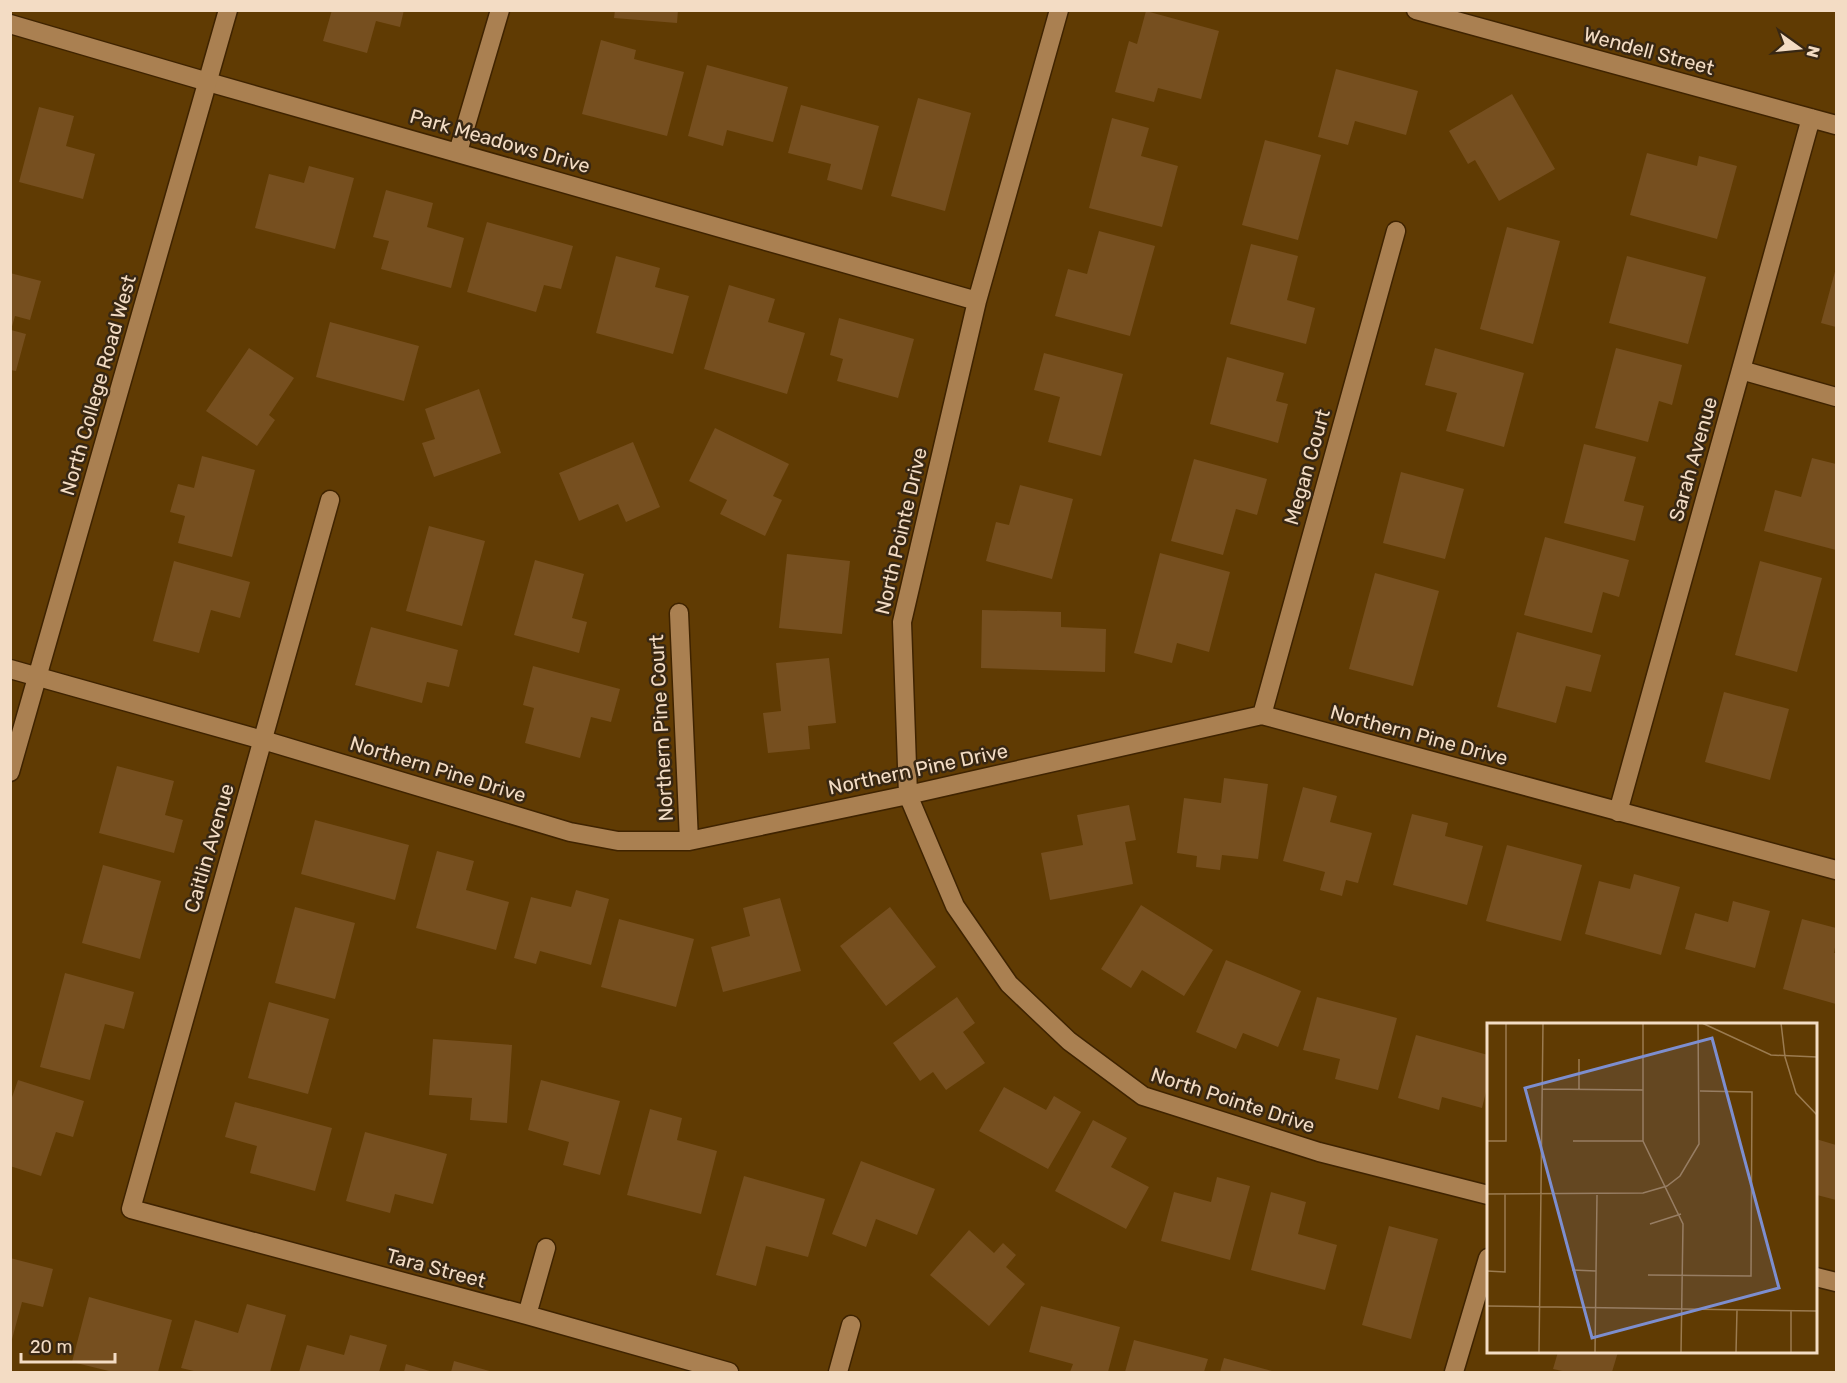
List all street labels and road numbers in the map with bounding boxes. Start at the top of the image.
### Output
street label: Wendell Street [1581,22,1717,80]
street label: Park Meadows Drive [407,104,593,178]
street label: North College Road West [55,272,141,498]
street label: Sarah Avenue [1664,394,1722,524]
street label: Megan Court [1279,406,1335,528]
street label: North Pointe Drive [870,445,932,617]
street label: Northern Pine Court [644,634,678,822]
street label: Northern Pine Drive [1328,700,1510,770]
street label: Northern Pine Drive [347,731,529,807]
street label: Northern Pine Drive [826,738,1010,800]
street label: Caitlin Avenue [179,781,239,915]
street label: North Pointe Drive [1148,1062,1318,1138]
street label: Tara Street [384,1243,489,1293]

